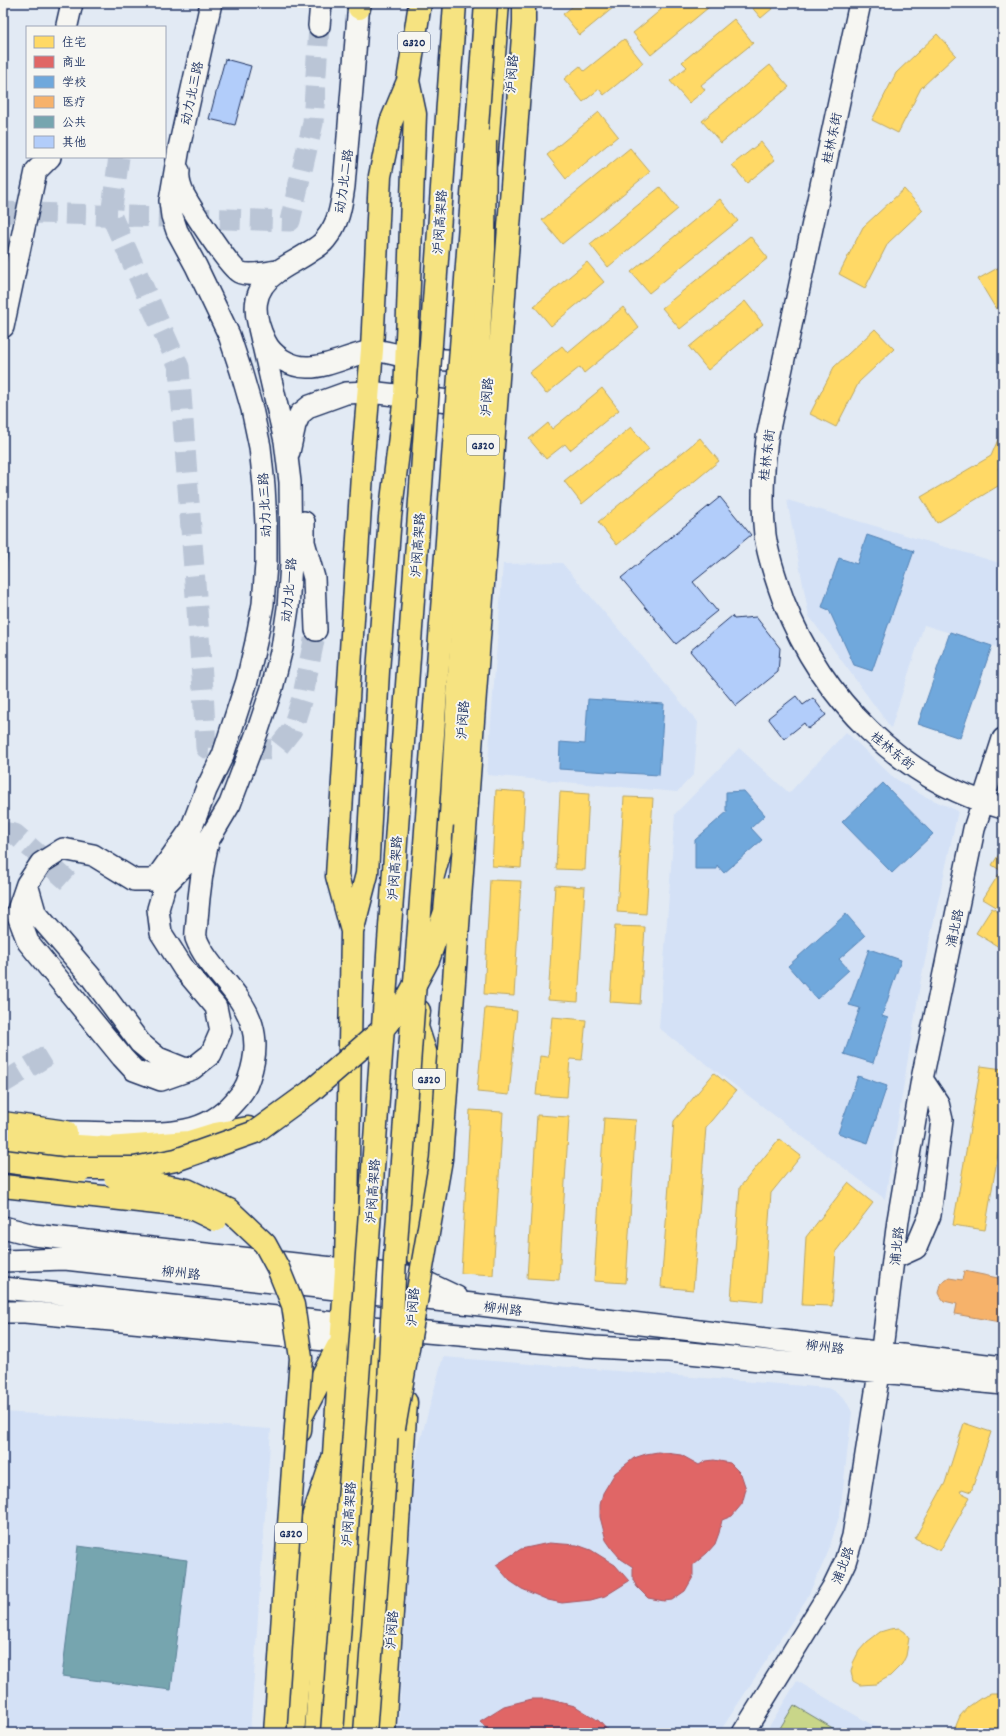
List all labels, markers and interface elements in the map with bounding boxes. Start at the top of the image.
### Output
legend [26,26,166,158]
road number: G320 [398,32,430,52]
text: 住宅 [62,35,86,52]
street label: 沪闵路 [503,54,524,94]
text: 商业 [62,55,86,72]
street label: 动力北三路 [177,60,209,127]
text: 学校 [62,75,86,92]
text: 医疗 [62,95,86,112]
street label: 桂林东街 [819,111,848,166]
text: 公共 [62,115,86,132]
text: 其他 [62,135,86,152]
street label: 动力北二路 [332,148,359,215]
street label: 沪闵高架路 [430,189,453,255]
street label: 沪闵路 [478,377,499,417]
street label: 桂林东街 [756,428,781,482]
road number: G320 [467,435,499,455]
street label: 动力北三路 [255,472,278,538]
street label: 沪闵高架路 [408,512,431,578]
street label: 动力北一路 [278,557,303,623]
street label: 沪闵路 [454,700,475,740]
street label: 桂林东街 [865,728,918,776]
street label: 沪闵高架路 [385,835,408,901]
street label: 浦北路 [943,907,970,950]
road number: G320 [413,1069,445,1089]
street label: 沪闵高架路 [363,1158,386,1224]
street label: 浦北路 [887,1226,910,1267]
street label: 柳州路 [160,1263,201,1286]
street label: 沪闵路 [404,1287,425,1327]
street label: 柳州路 [482,1299,523,1322]
street label: 柳州路 [804,1337,845,1360]
street label: 沪闵高架路 [339,1481,362,1547]
road number: G320 [275,1523,307,1543]
street label: 浦北路 [828,1544,860,1588]
street label: 沪闵路 [383,1610,404,1650]

